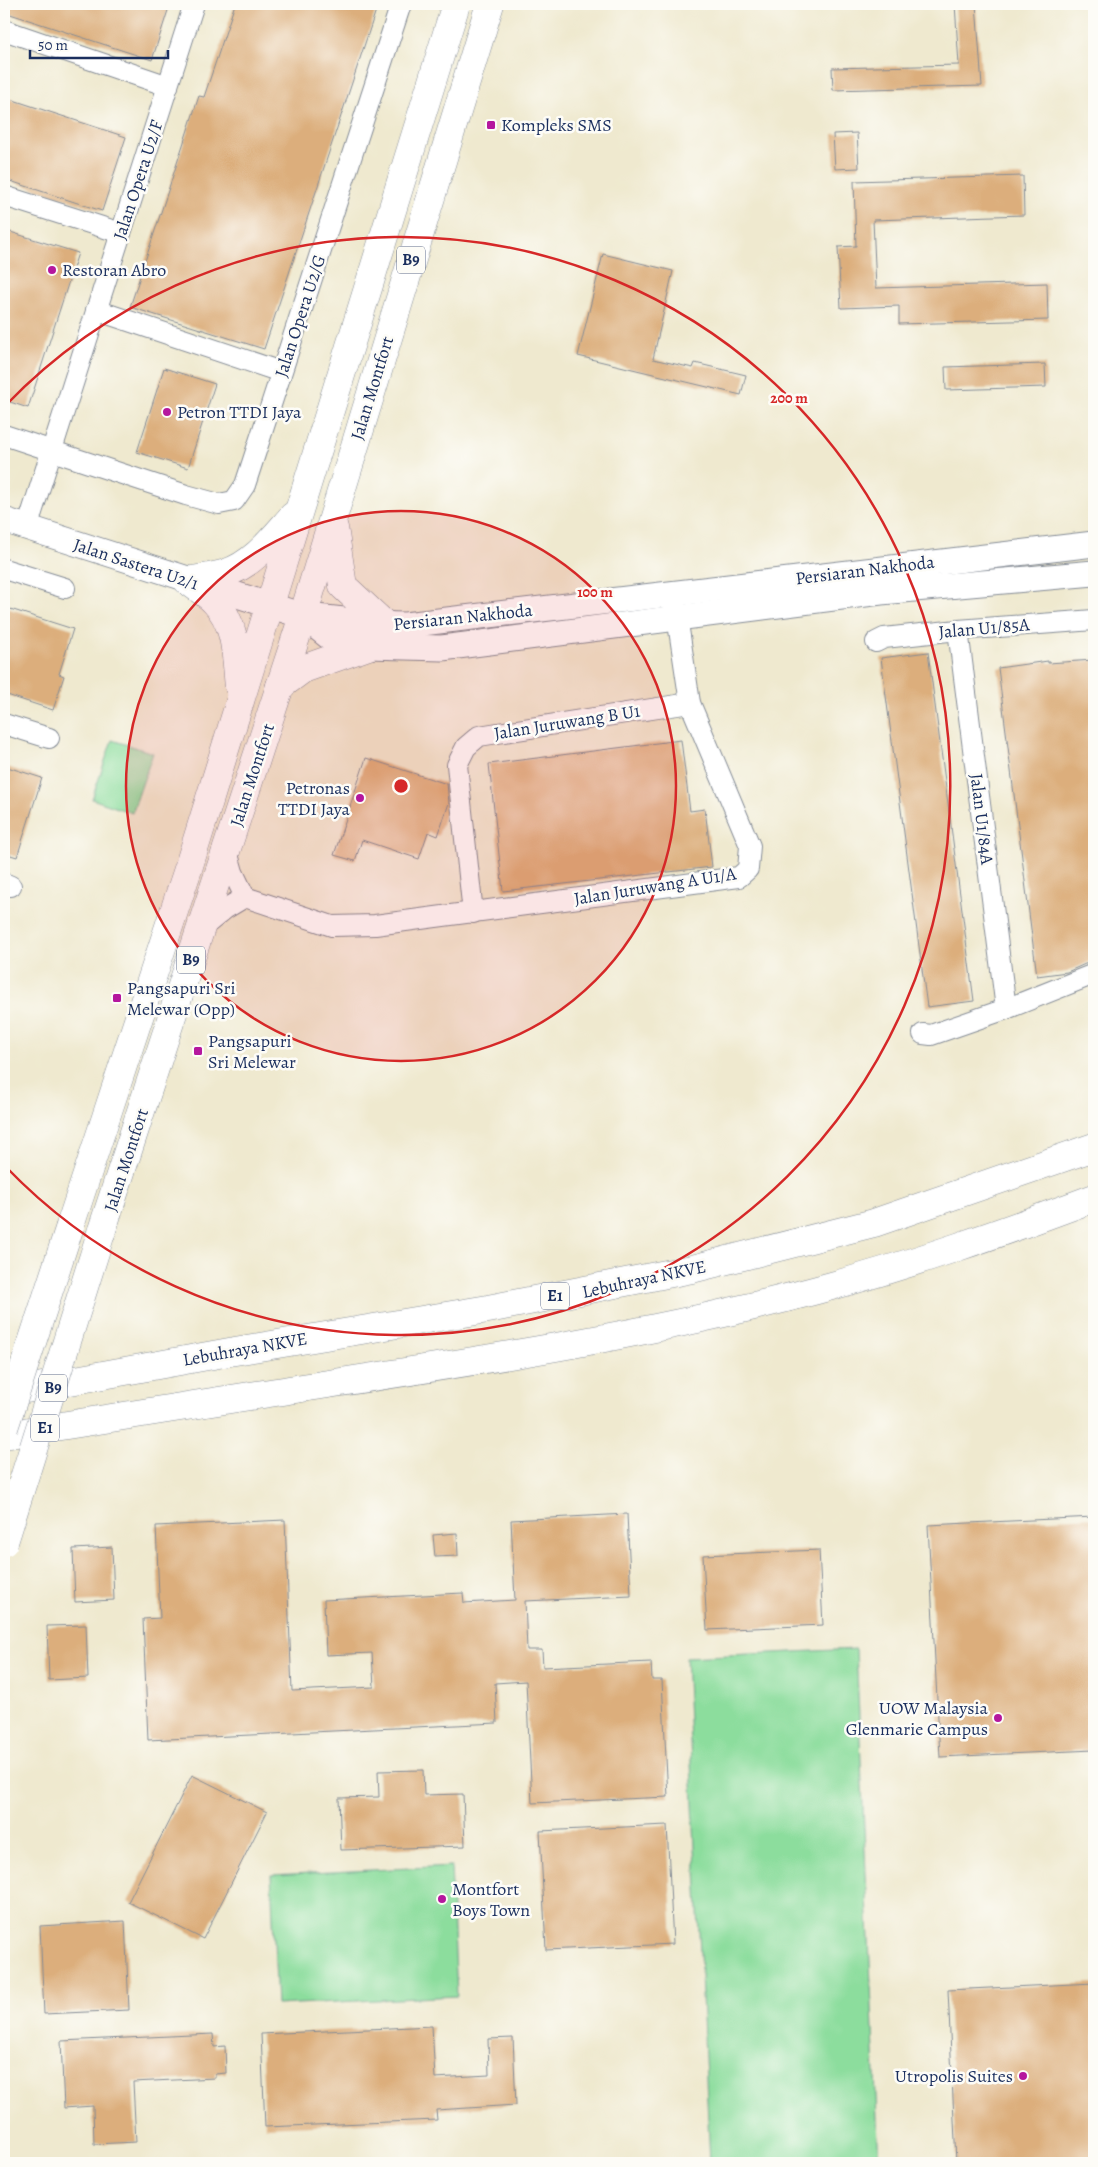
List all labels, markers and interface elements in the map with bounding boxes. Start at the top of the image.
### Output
scale bar [30,28,168,60]
text: 50 m [38,35,68,55]
place label: Kompleks SMS [501,113,612,137]
street label: Jalan Opera U2/F [107,117,169,243]
marker: Kompleks SMS [485,119,497,131]
road number: B9 [397,246,425,274]
street label: Jalan Opera U2/G [269,252,331,380]
place label: Restoran Abro [62,258,166,282]
marker: Restoran Abro [46,264,58,276]
street label: Jalan Montfort [345,333,399,443]
text: 200 m [770,388,808,408]
place label: Petron TTDI Jaya [177,400,302,424]
marker: Petron TTDI Jaya [161,406,173,418]
street label: Jalan Sastera U2/1 [70,532,202,596]
street label: Persiaran Nakhoda [794,549,936,590]
text: 100 m [577,582,613,602]
street label: Persiaran Nakhoda [392,598,534,636]
street label: Jalan U1/85A [937,612,1031,644]
street label: Jalan Juruwang B U1 [492,699,642,745]
street label: Jalan Montfort [224,720,280,830]
street label: Jalan U1/84A [965,772,1000,866]
place label: Petronas TTDI Jaya [278,776,351,821]
centre of rings [392,777,410,795]
marker: Petronas TTDI Jaya [354,792,366,804]
street label: Jalan Juruwang A U1/A [572,861,738,911]
road number: B9 [177,946,205,974]
place label: Pangsapuri Sri Melewar (Opp) [127,976,236,1021]
marker: Pangsapuri Sri Melewar (Opp) [111,992,123,1004]
place label: Pangsapuri Sri Melewar [208,1029,296,1074]
marker: Pangsapuri Sri Melewar [192,1045,204,1057]
street label: Jalan Montfort [98,1105,154,1215]
street label: Lebuhraya NKVE [580,1254,708,1304]
road number: E1 [541,1282,569,1310]
street label: Lebuhraya NKVE [181,1326,309,1372]
road number: B9 [39,1375,67,1402]
road number: E1 [31,1415,59,1442]
place label: UOW Malaysia Glenmarie Campus [846,1696,989,1741]
marker: UOW Malaysia Glenmarie Campus [992,1712,1004,1724]
place label: Montfort Boys Town [452,1877,530,1922]
marker: Montfort Boys Town [436,1893,448,1905]
place label: Utropolis Suites [895,2064,1013,2088]
marker: Utropolis Suites [1017,2070,1029,2082]

